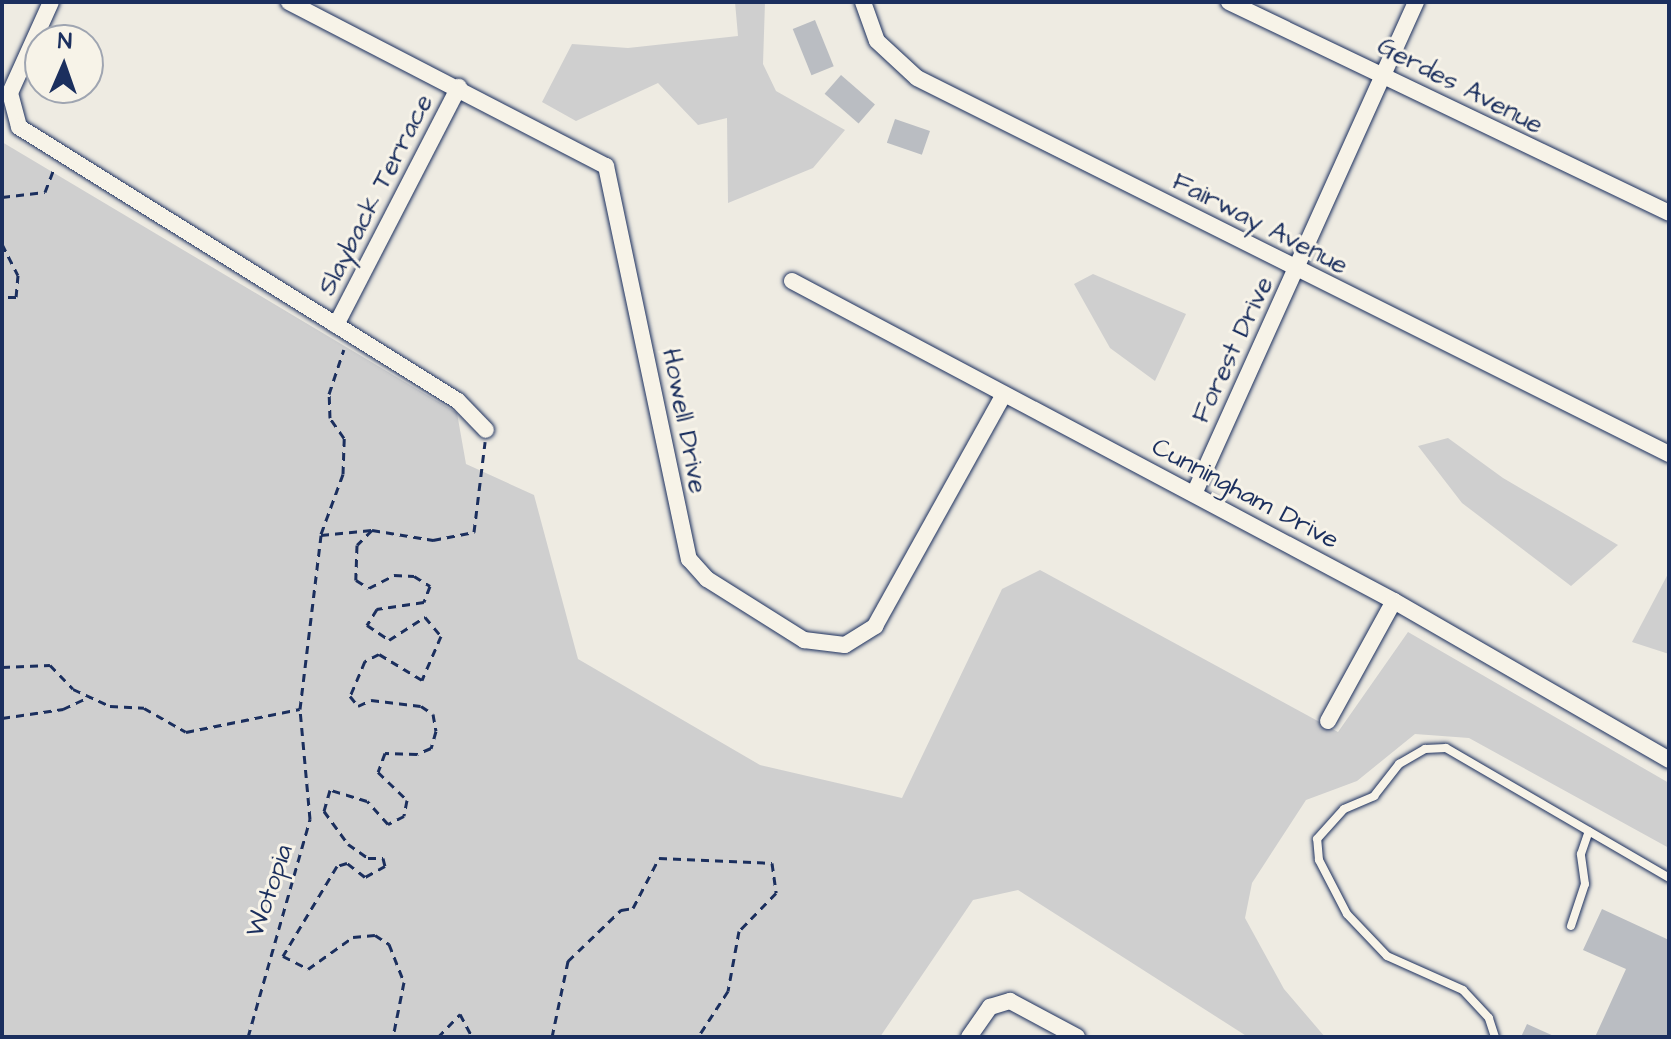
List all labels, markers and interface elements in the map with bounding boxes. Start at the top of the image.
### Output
north arrow [24,24,104,104]
text: N [57,26,72,57]
street label: Gerdes Avenue [1372,31,1548,141]
street label: Slayback Terrace [312,89,440,301]
street label: Fairway Avenue [1167,166,1353,282]
street label: Forest Drive [1186,272,1280,428]
street label: Howell Drive [655,346,713,496]
street label: Cunningham Drive [1146,432,1344,556]
street label: Wotopia [240,841,300,941]

